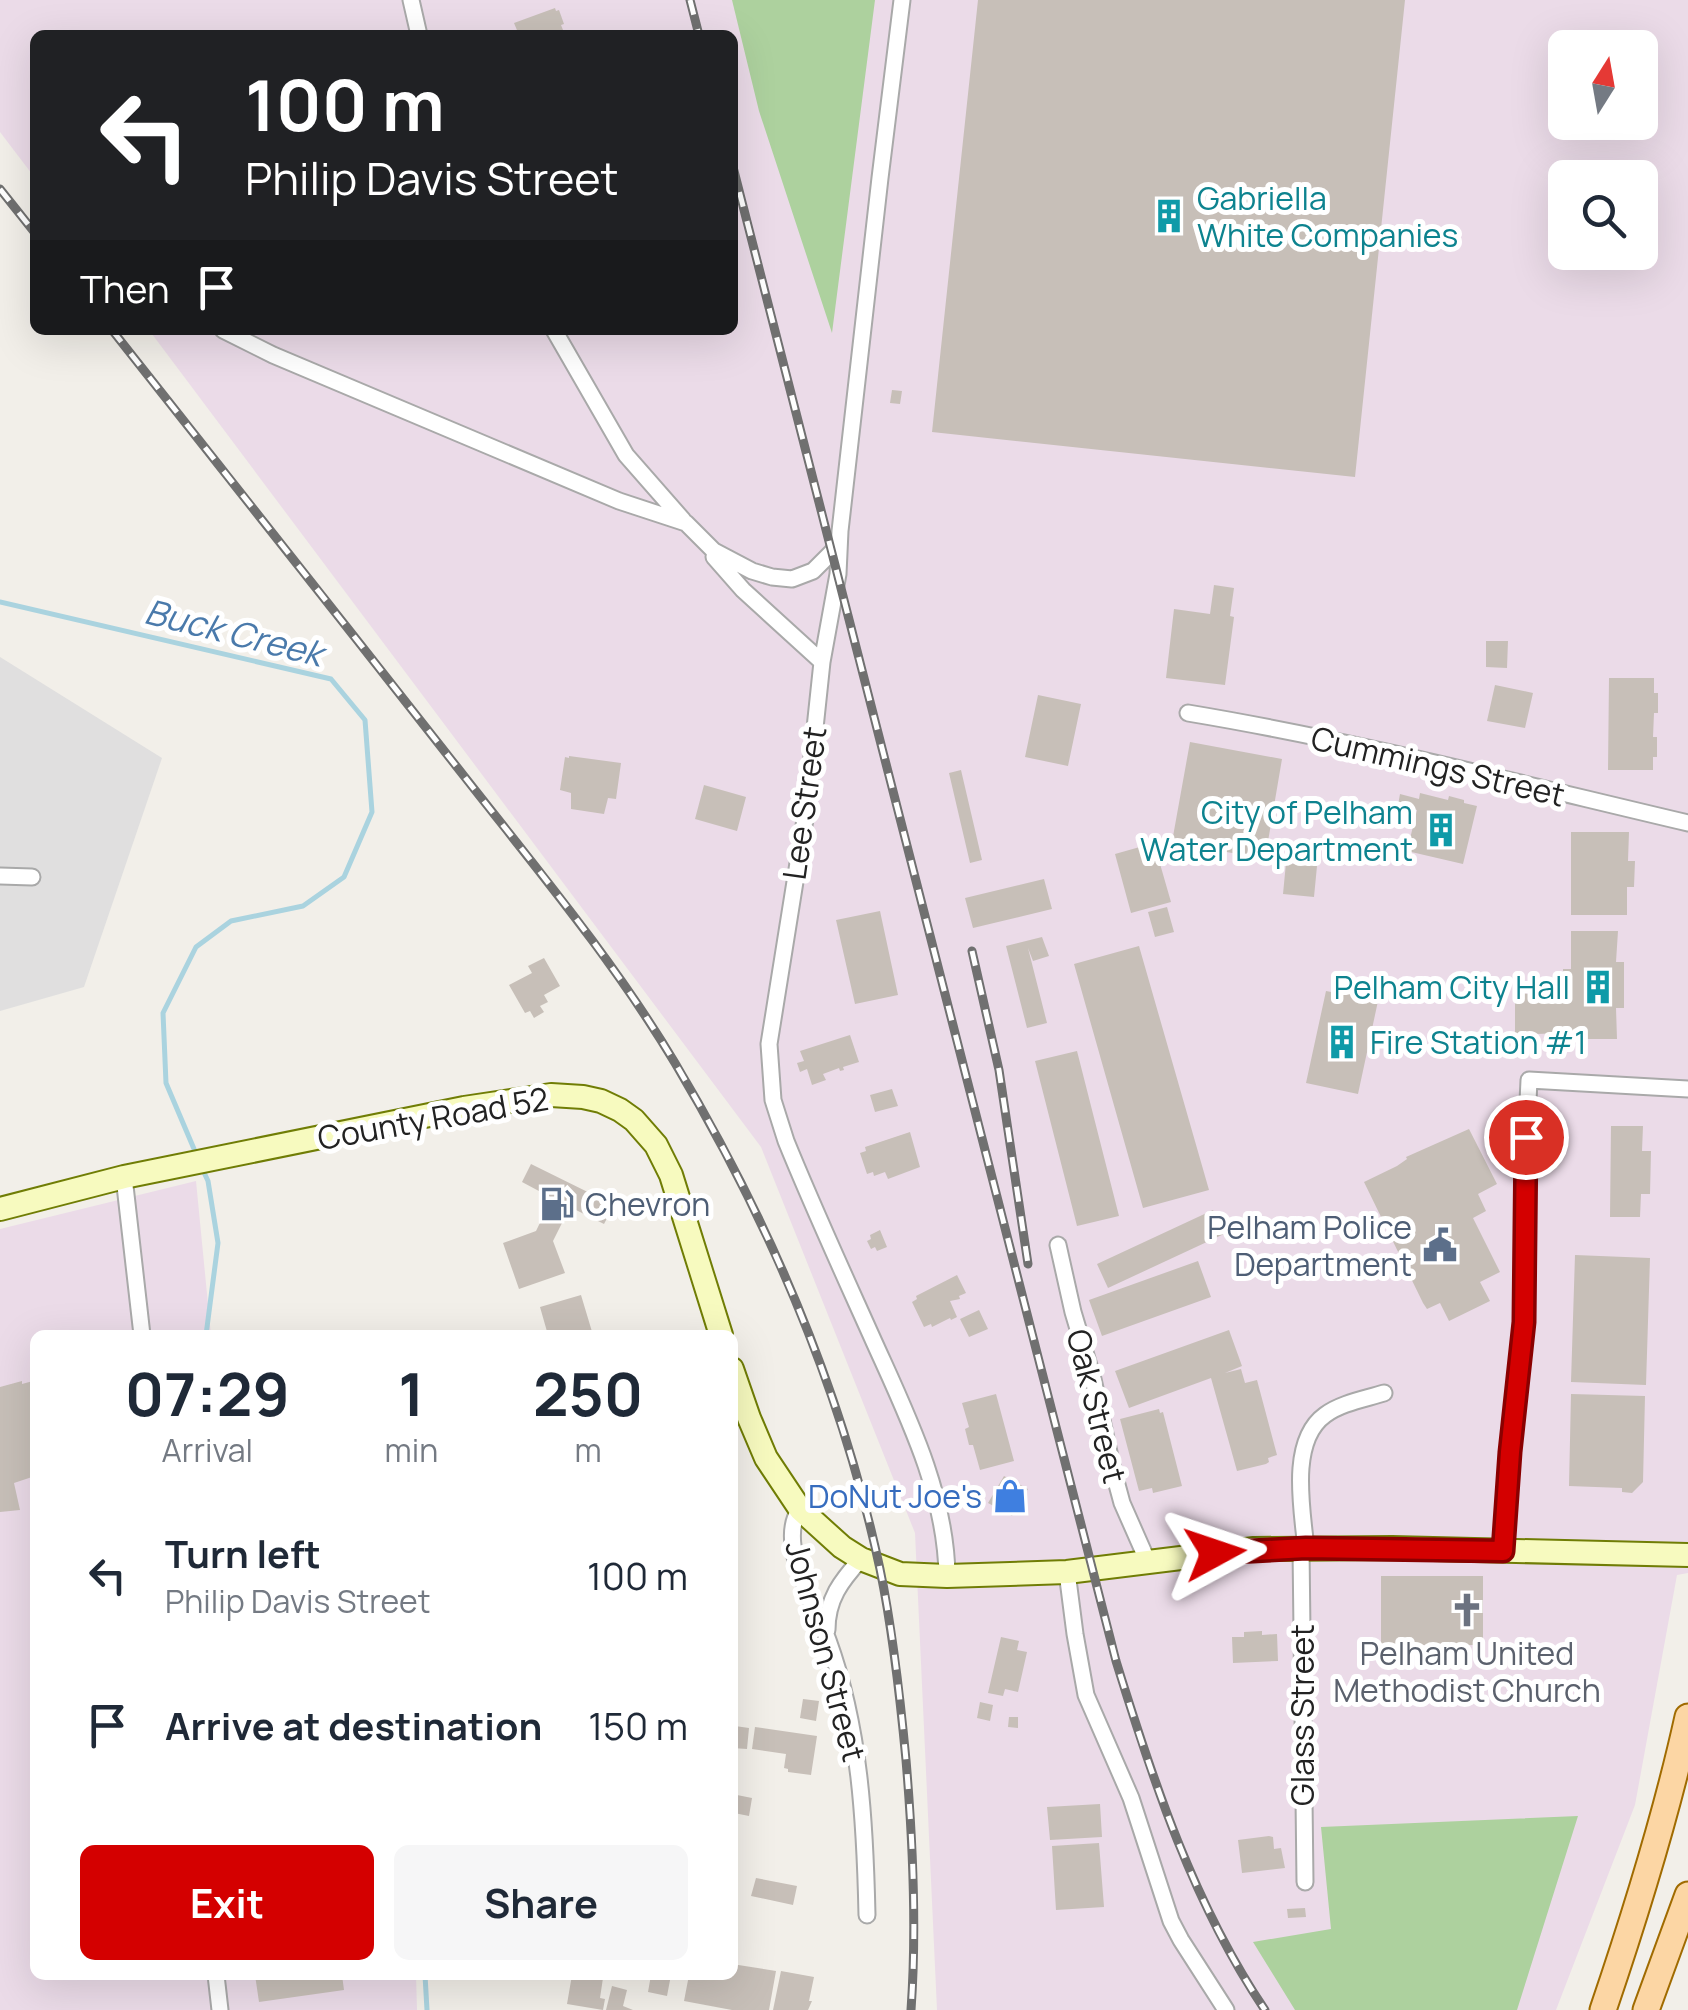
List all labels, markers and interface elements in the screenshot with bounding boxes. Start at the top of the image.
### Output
north arrow [1548,30,1658,140]
map controls [1548,30,1658,270]
text: 100 m [245,56,445,152]
icon: left [80,70,210,200]
text: Philip Davis Street [245,147,619,209]
button: search [1548,160,1658,270]
place label: Gabriella White Companies [1197,176,1458,257]
building icon: Gabriella White Companies [1150,197,1188,235]
icon: arrive [189,260,244,315]
text: Then [80,262,169,314]
water label: Buck Creek [140,587,332,678]
street label: Cummings Street [1307,715,1569,817]
street label: Lee Street [771,724,837,882]
place label: City of Pelham Water Department [1140,790,1413,871]
building icon: City of Pelham Water Department [1422,811,1460,849]
place label: Pelham City Hall [1334,965,1570,1009]
building icon: Pelham City Hall [1579,968,1617,1006]
place label: Fire Station #1 [1370,1020,1587,1064]
building icon: Fire Station #1 [1323,1023,1361,1061]
street label: County Road 52 [314,1076,552,1160]
pin [1484,1095,1569,1180]
icon: arrive [1499,1110,1554,1165]
place label: Chevron [585,1182,710,1226]
fuel station icon: Chevron [538,1185,576,1223]
place label: Pelham Police Department [1207,1205,1412,1286]
public building icon: Pelham Police Department [1421,1226,1459,1264]
street label: Oak Street [1057,1324,1137,1488]
text: 07:29 [125,1352,290,1434]
text: 1 [398,1352,424,1434]
text: 250 [533,1352,643,1434]
text: Arrival [162,1428,253,1472]
text: min [385,1428,438,1472]
text: m [575,1428,602,1472]
place label: DoNut Joe's [808,1474,982,1518]
shop icon: DoNut Joe's [991,1477,1029,1515]
position arrow [1163,1501,1267,1605]
text: Turn left [165,1527,321,1579]
street label: Johnson Street [775,1536,877,1766]
icon: left [80,1548,135,1603]
text: 100 m [587,1549,688,1601]
text: Philip Davis Street [165,1579,431,1623]
church icon: Pelham United Methodist Church [1448,1591,1486,1629]
street label: Glass Street [1280,1624,1324,1806]
place label: Pelham United Methodist Church [1333,1631,1601,1712]
icon: arrive [80,1698,135,1753]
text: Arrive at destination [165,1699,542,1751]
text: 150 m [588,1699,688,1751]
button: Exit [80,1845,374,1960]
button: Share [394,1845,688,1960]

